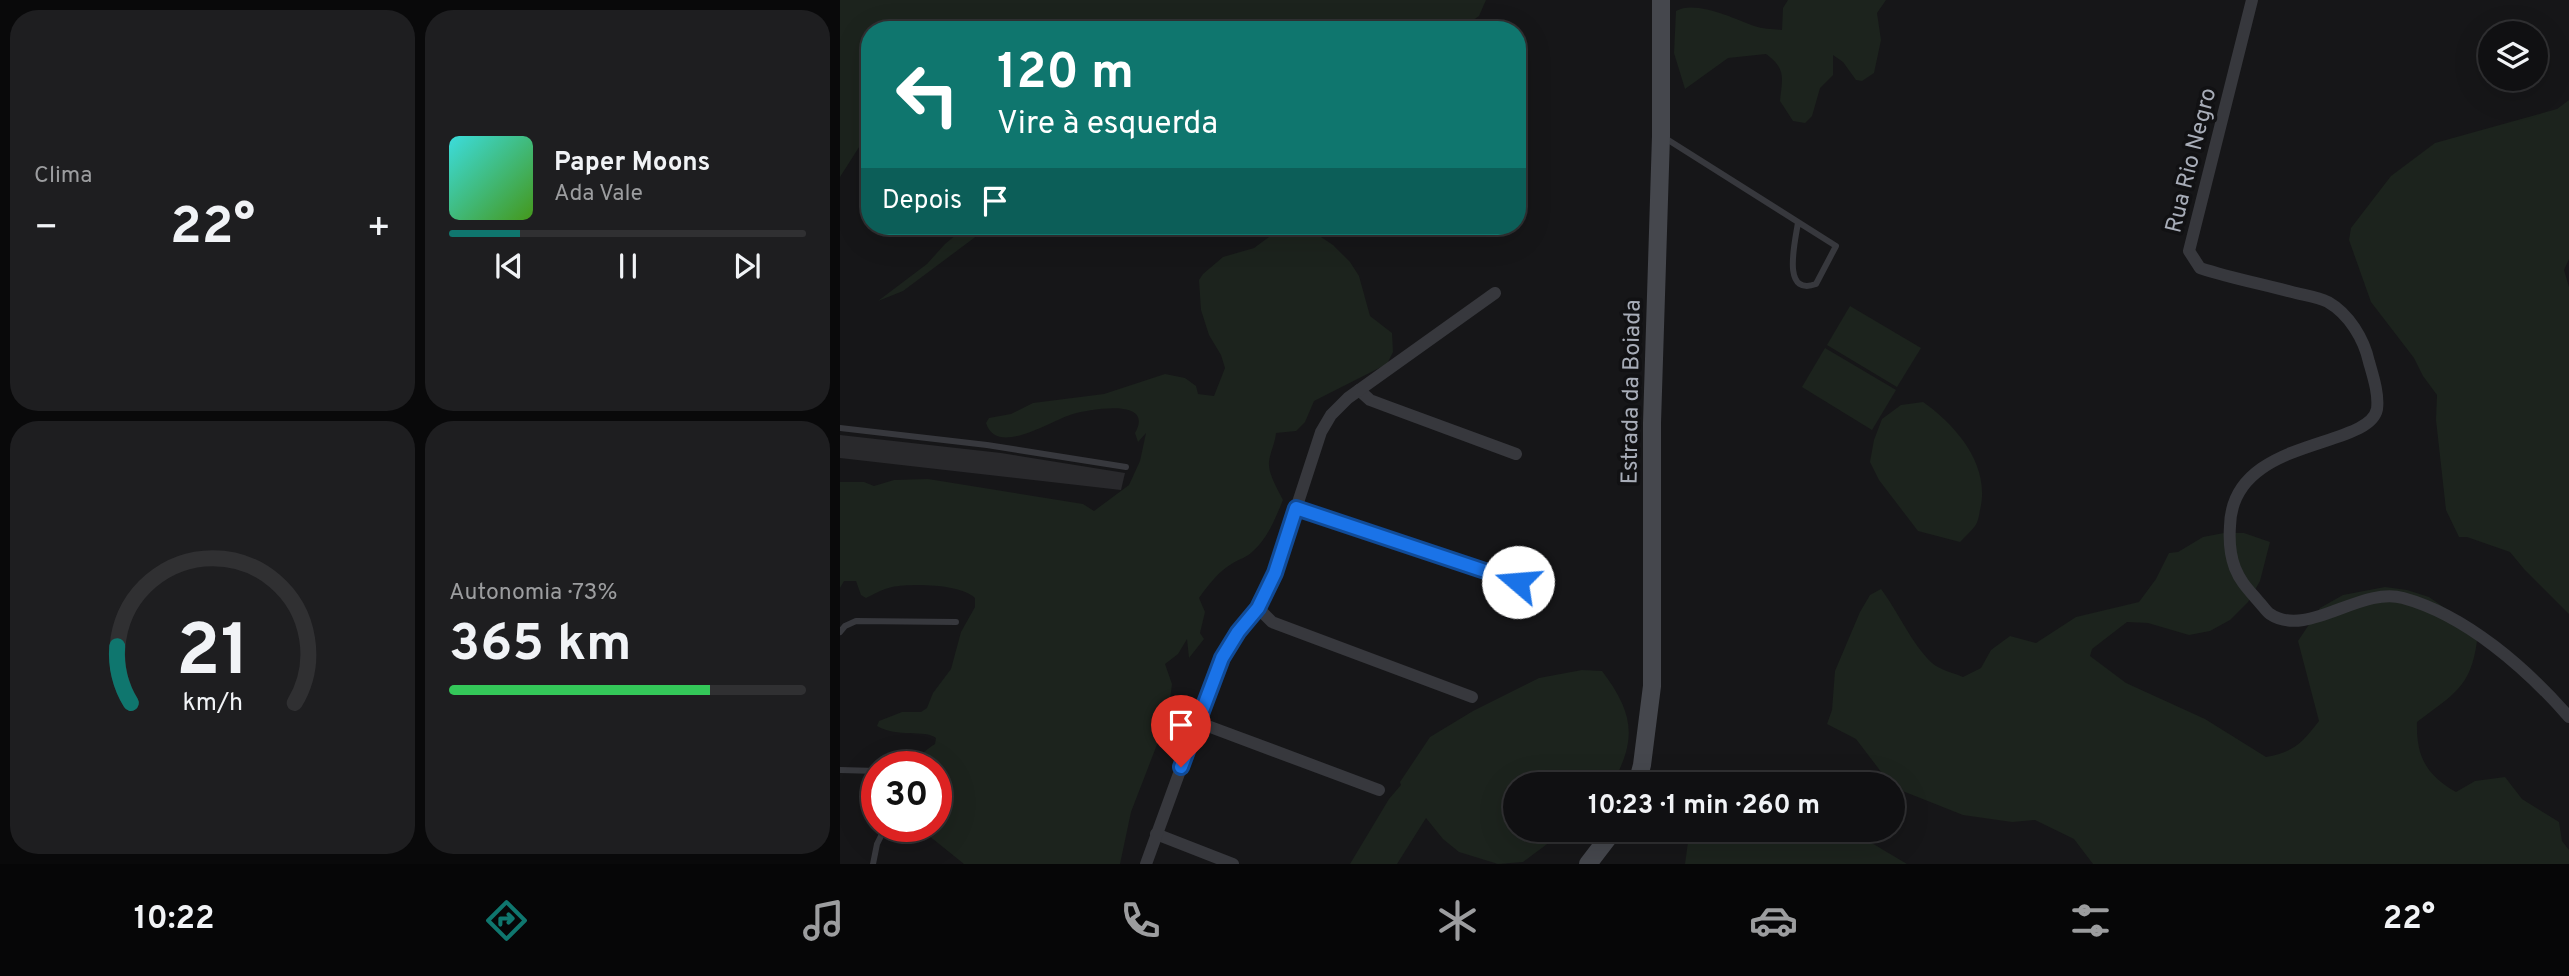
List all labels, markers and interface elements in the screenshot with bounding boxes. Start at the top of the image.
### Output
map controls [2478,21,2548,91]
button: layers [2478,21,2548,91]
text: 120 m [997,44,1134,106]
icon: left [882,49,973,140]
street label: Rua Rio Negro [2160,85,2224,236]
text: Vire à esquerda [997,105,1218,145]
text: Paper Moons [554,147,710,180]
text: Clima [34,162,92,191]
text: Ada Vale [554,180,643,209]
icon: arrive [976,182,1014,220]
text: Depois [882,185,962,218]
text: 22° [170,196,255,262]
text: − [34,205,59,254]
text: + [366,205,391,254]
icon: previous [490,247,528,285]
icon: pause [609,247,647,285]
icon: next [728,247,766,285]
street label: Estrada da Boiada [1616,299,1649,485]
position arrow [1481,545,1555,619]
text: Autonomia · 73% [449,579,617,608]
text: 21 [176,610,249,702]
text: 365 km [449,613,632,679]
text: km/h [182,688,243,720]
pin [1151,695,1211,767]
icon: arrive [1162,706,1200,744]
speed limit sign: 30 [861,751,952,842]
text: 10:23 · 1 min · 260 m [1588,790,1820,823]
icon: directions [482,896,531,945]
icon: music [799,896,848,945]
icon: phone [1116,896,1165,945]
icon: climate [1433,896,1482,945]
icon: car [1749,896,1798,945]
icon: filters [2066,896,2115,945]
text: 10:22 [134,900,215,940]
text: 22° [2383,900,2435,940]

